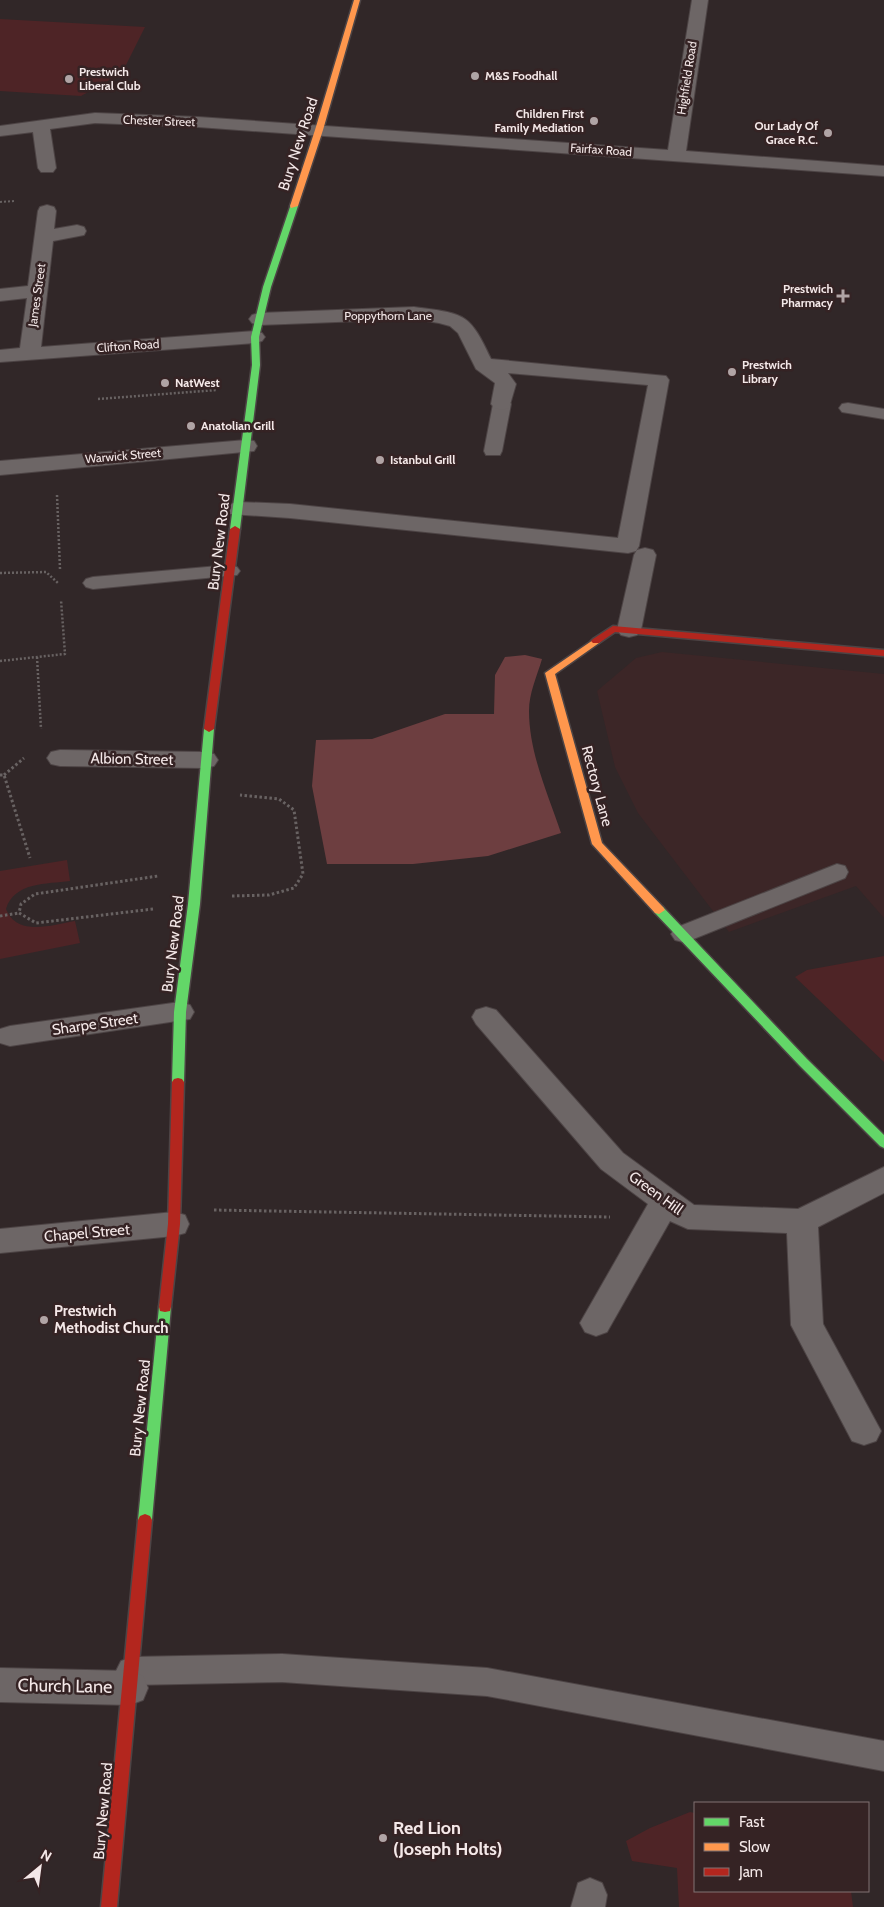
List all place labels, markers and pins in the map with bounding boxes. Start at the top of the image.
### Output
place label: Prestwich Liberal Club [79,64,141,93]
place label: M&S Foodhall [485,68,558,83]
marker: M&S Foodhall [469,70,481,82]
marker: Prestwich Liberal Club [63,73,75,85]
place label: Children First Family Mediation [495,106,584,135]
marker: Children First Family Mediation [588,115,600,127]
place label: Our Lady Of Grace R.C. [755,118,818,147]
marker: Our Lady Of Grace R.C. [822,127,834,139]
place label: Prestwich Pharmacy [781,281,834,310]
marker: Prestwich Pharmacy [837,290,849,302]
place label: Prestwich Library [742,357,792,386]
marker: Prestwich Library [726,366,738,378]
place label: NatWest [175,375,220,390]
marker: NatWest [159,377,171,389]
place label: Anatolian Grill [201,418,274,433]
marker: Anatolian Grill [185,420,197,432]
place label: Istanbul Grill [390,452,455,467]
marker: Istanbul Grill [374,454,386,466]
place label: Prestwich Methodist Church [54,1302,169,1337]
marker: Prestwich Methodist Church [38,1314,50,1326]
place label: Red Lion (Joseph Holts) [393,1817,502,1860]
marker: Red Lion (Joseph Holts) [377,1832,389,1844]

